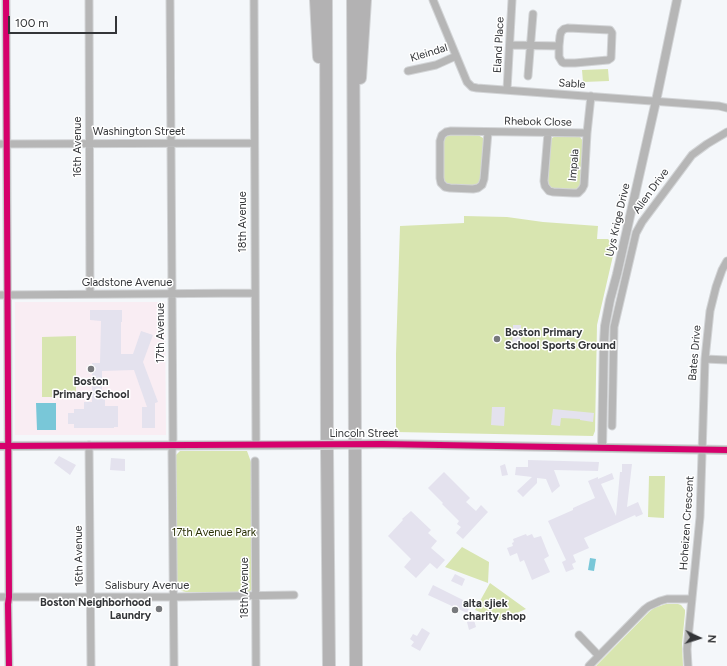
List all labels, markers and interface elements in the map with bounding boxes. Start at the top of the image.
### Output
scale bar [10,8,119,34]
text: 100 m [15,16,49,30]
street label: Eland Place [491,17,507,73]
street label: Kleindal [409,41,449,65]
street label: Sable [558,76,586,92]
street label: Rhebok Close [504,115,572,129]
street label: 16th Avenue [71,117,85,177]
street label: Washington Street [93,125,185,139]
street label: Impala [566,148,582,182]
street label: Allen Drive [630,166,672,216]
street label: Uys Krige Drive [603,182,633,258]
street label: 18th Avenue [236,191,250,253]
street label: Gladstone Avenue [82,276,172,290]
street label: 17th Avenue [154,303,168,363]
street label: Bates Drive [686,325,704,381]
place label: Boston Primary School Sports Ground [505,326,616,352]
marker: Boston Primary School Sports Ground [492,334,502,344]
marker: Boston Primary School [86,364,96,374]
place label: Boston Primary School [53,375,129,401]
street label: Lincoln Street [330,427,398,441]
street label: Hoheizen Crescent [677,475,697,571]
street label: 16th Avenue [72,525,86,587]
park label: 17th Avenue Park [172,526,256,540]
street label: 18th Avenue [238,557,252,619]
street label: Salisbury Avenue [105,579,189,593]
place label: Boston Neighborhood Laundry [40,596,151,622]
place label: alta sjiek charity shop [463,597,526,623]
marker: Boston Neighborhood Laundry [154,604,164,614]
marker: alta sjiek charity shop [450,605,460,615]
north arrow [679,618,719,658]
text: N [705,634,718,644]

